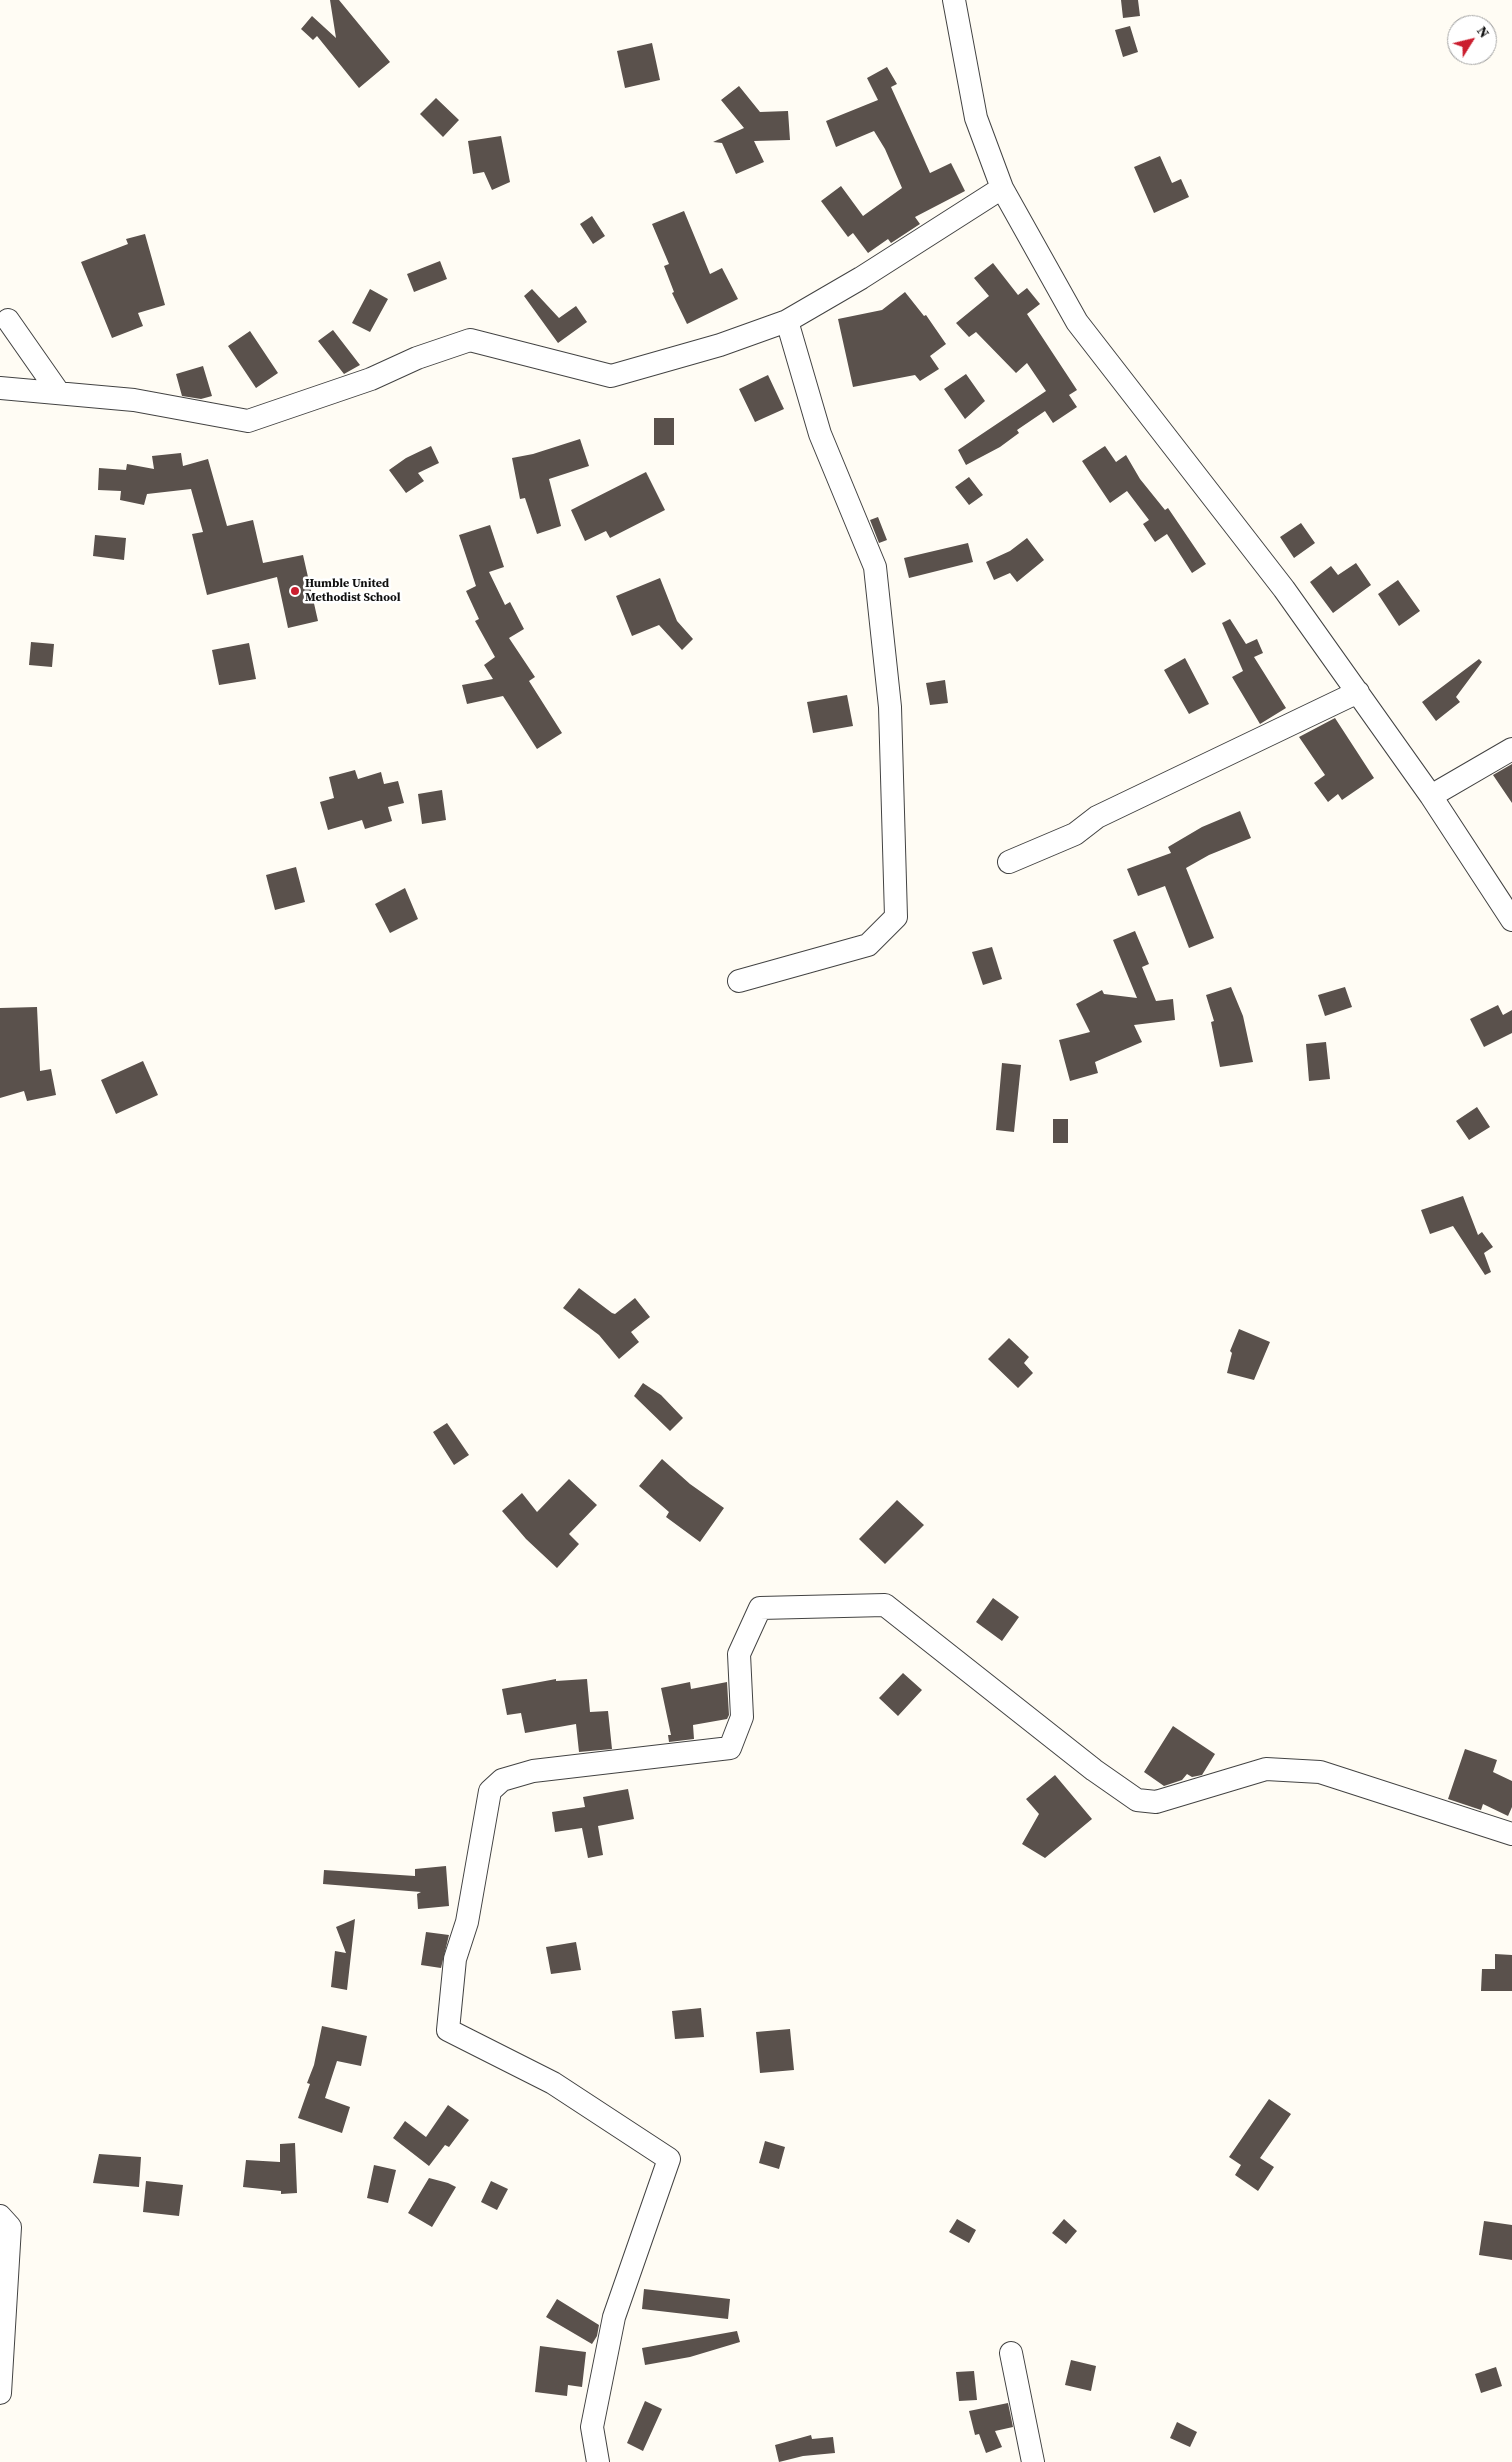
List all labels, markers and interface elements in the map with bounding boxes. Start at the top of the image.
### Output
north arrow [1447,15,1497,65]
text: N [1472,22,1494,42]
place label: Humble United Methodist School [305,577,401,605]
marker: Humble United Methodist School [289,585,301,597]

